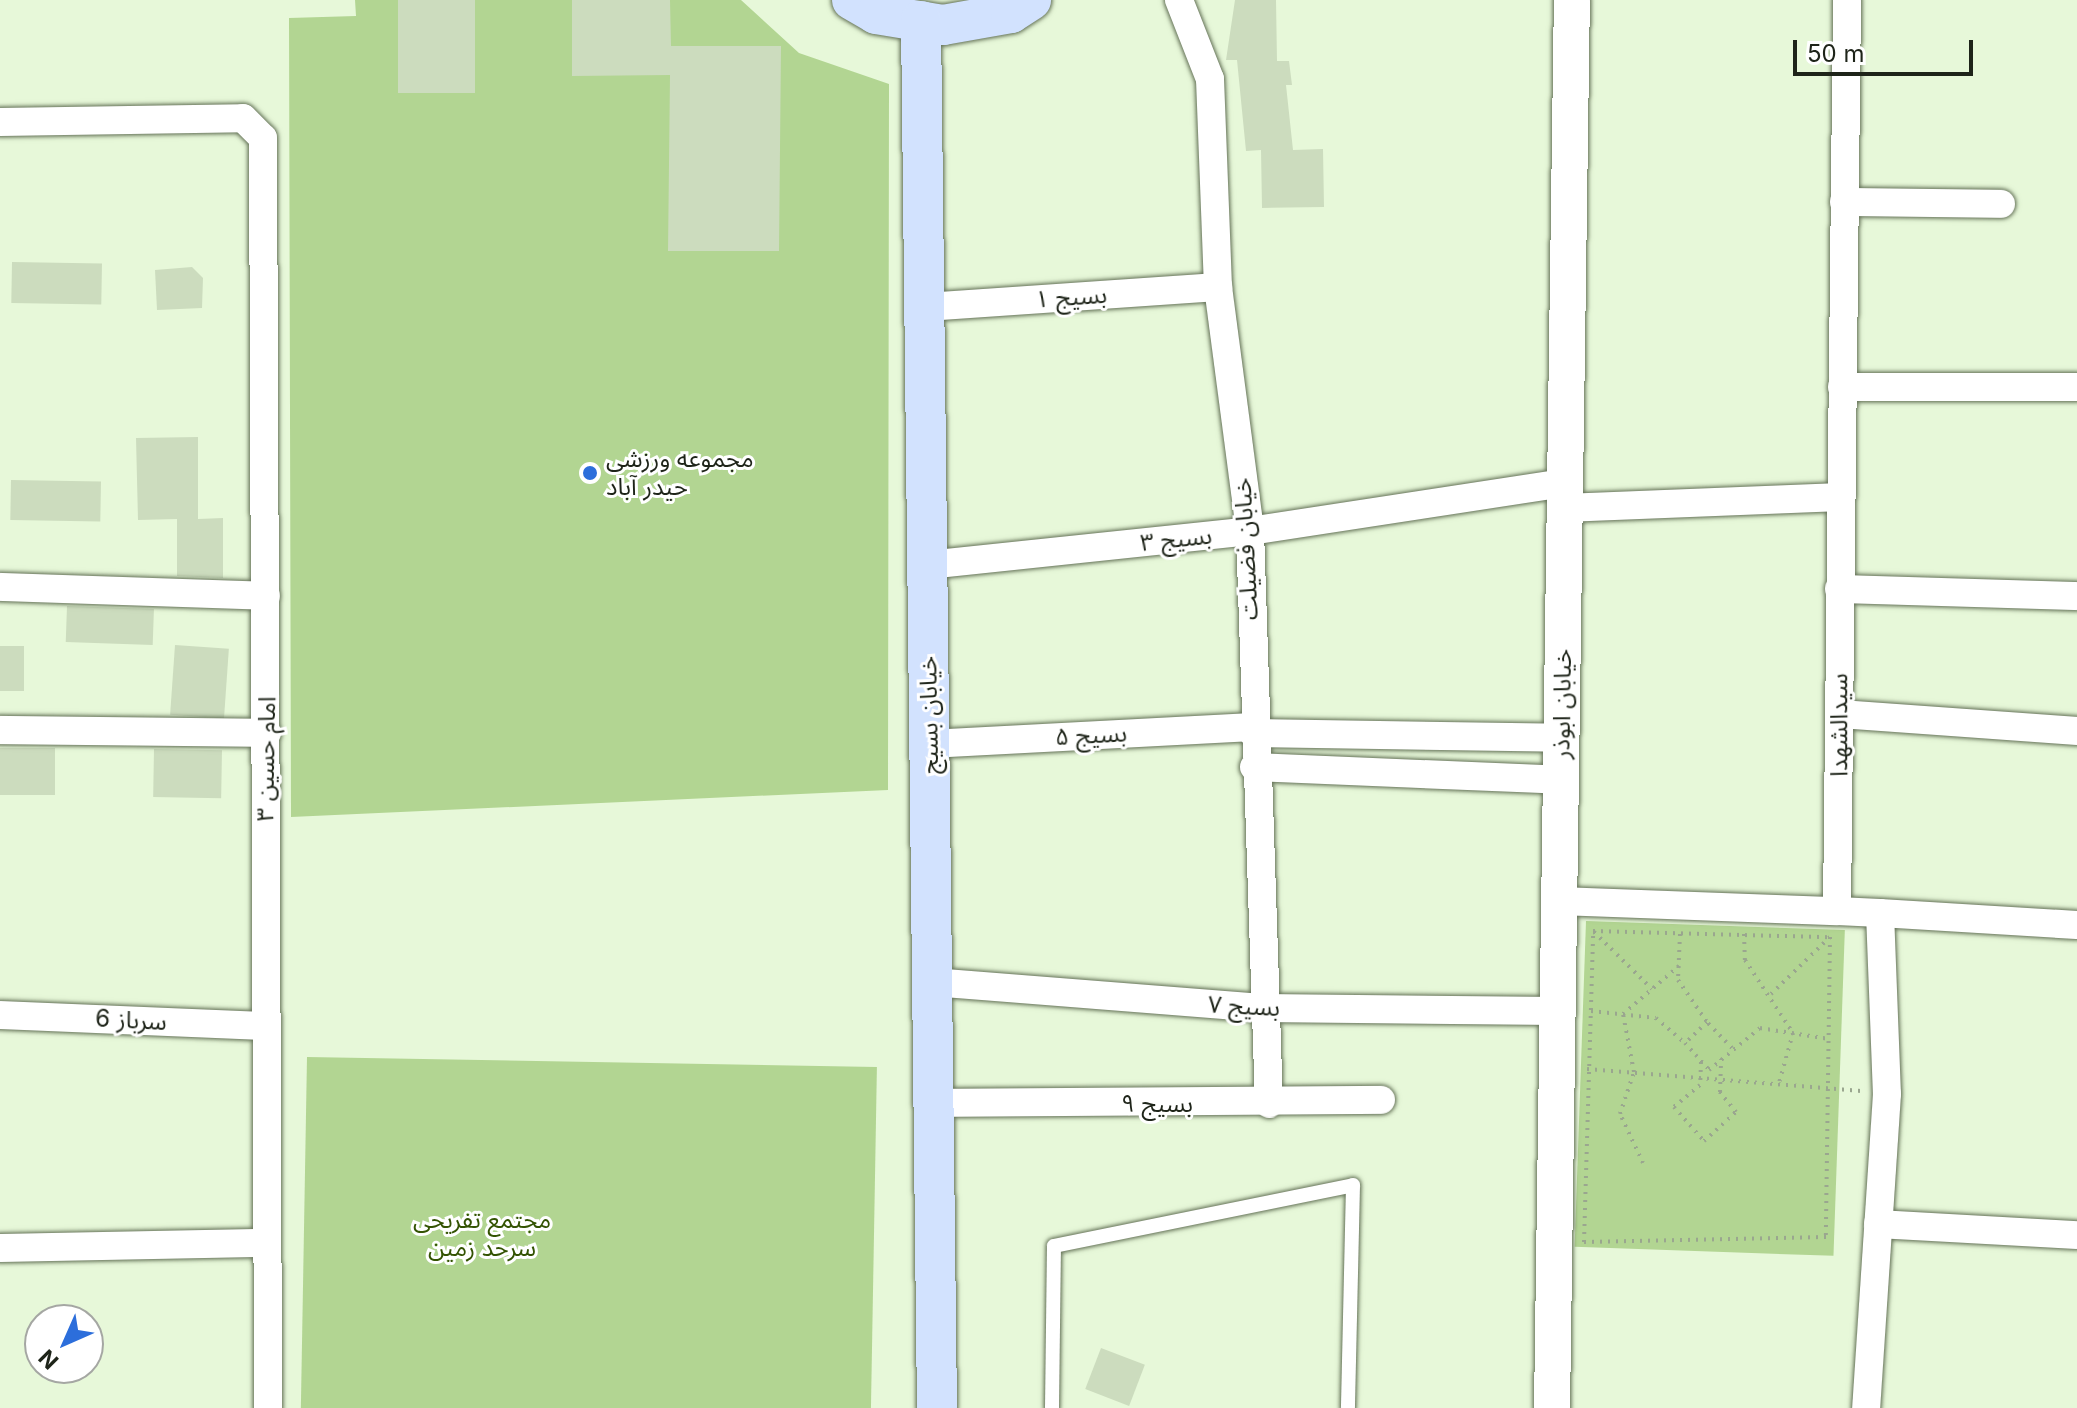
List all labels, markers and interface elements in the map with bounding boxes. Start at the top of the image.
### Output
scale bar [1797,24,1977,74]
text: 50 m [1807,39,1865,68]
street label: بسیج ۱ [1034,280,1108,314]
place label: مجموعه ورزشی حیدر آباد [606,445,754,501]
marker: مجموعه ورزشی حیدر آباد [581,464,599,482]
street label: خیابان فضیلت [1228,477,1264,621]
street label: بسیج ۳ [1139,521,1213,557]
street label: خیابان ابوذر [1547,649,1577,759]
street label: خیابان بسیج [914,656,944,774]
street label: سیدالشهدا [1825,673,1853,777]
street label: امام حسین ۳ [251,696,281,822]
street label: بسیج ۵ [1054,719,1128,751]
street label: بسیج ۷ [1207,990,1281,1022]
street label: سرباز 6 [95,1004,167,1036]
street label: بسیج ۹ [1121,1090,1193,1118]
park label: مجتمع تفریحی سرحد زمین [413,1206,551,1262]
north arrow [24,1304,104,1384]
text: N [33,1344,64,1375]

